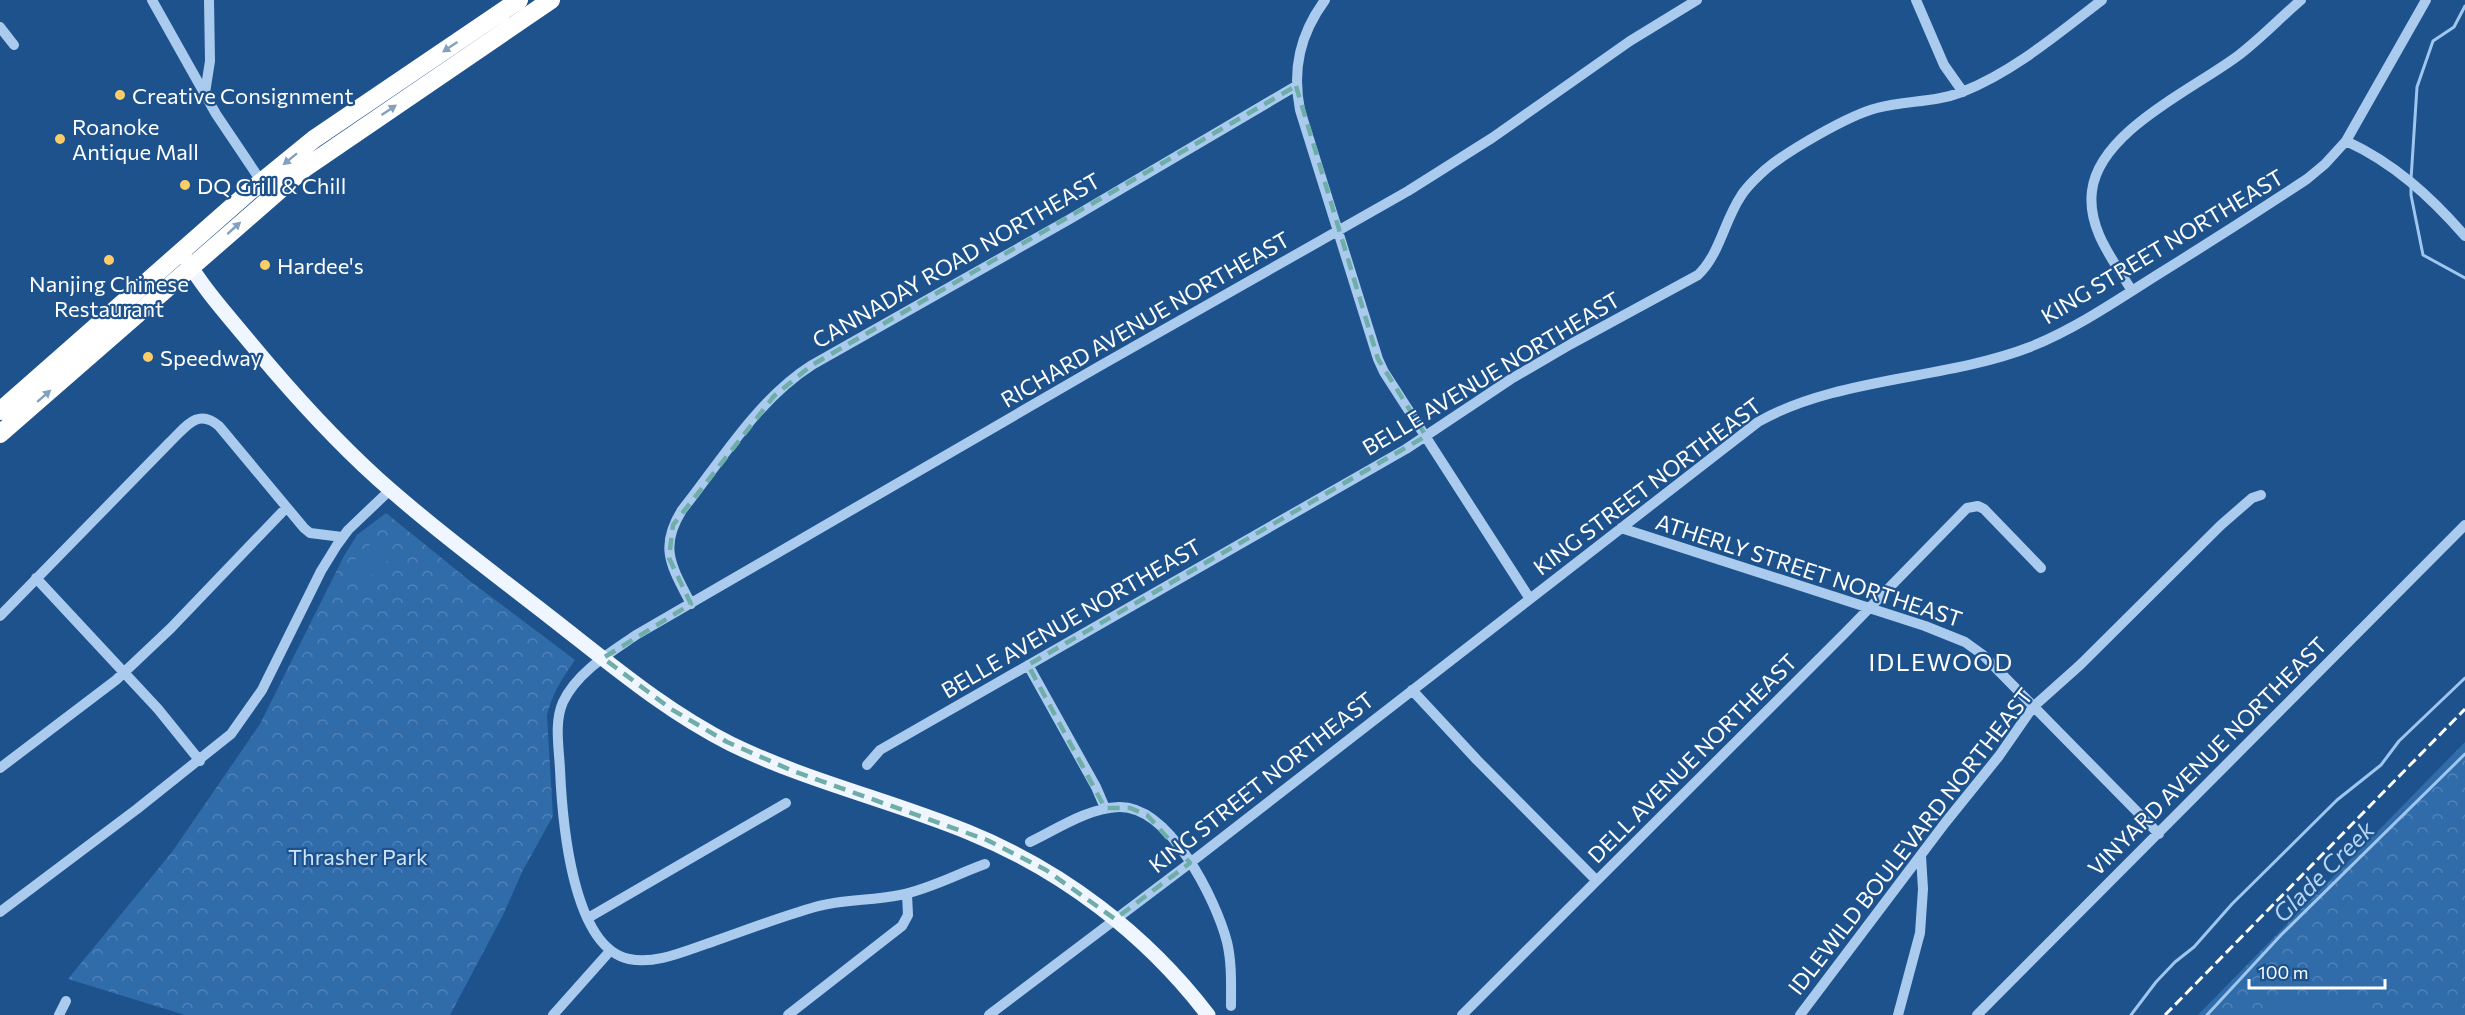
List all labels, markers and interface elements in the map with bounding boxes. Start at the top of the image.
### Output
one-way arrow [442,41,458,53]
place label: Creative Consignment [132,82,353,109]
marker: Creative Consignment [113,88,127,102]
one-way arrow [381,105,397,116]
place label: Roanoke Antique Mall [72,113,199,165]
marker: Roanoke Antique Mall [53,132,67,146]
one-way arrow [282,152,298,165]
street label: KING STREET NORTHEAST [2036,163,2288,329]
street label: CANNADAY ROAD NORTHEAST [807,166,1105,354]
place label: DQ Grill & Chill [197,172,346,199]
marker: DQ Grill & Chill [178,178,192,192]
one-way arrow [226,222,241,235]
street label: RICHARD AVENUE NORTHEAST [996,225,1294,413]
place label: Hardee's [277,252,364,279]
marker: Nanjing Chinese Restaurant [102,253,116,267]
marker: Hardee's [258,258,272,272]
place label: Nanjing Chinese Restaurant [29,270,189,322]
street label: BELLE AVENUE NORTHEAST [1357,285,1625,461]
place label: Speedway [160,344,262,371]
marker: Speedway [141,350,155,364]
one-way arrow [36,390,51,403]
street label: KING STREET NORTHEAST [1528,392,1766,580]
street label: ATHERLY STREET NORTHEAST [1652,508,1966,632]
street label: BELLE AVENUE NORTHEAST [936,532,1206,704]
street label: VINYARD AVENUE NORTHEAST [2082,631,2332,881]
district label: IDLEWOOD [1868,647,2014,676]
street label: DELL AVENUE NORTHEAST [1582,648,1802,868]
street label: IDLEWILD BOULEVARD NORTHEAST [1782,682,2038,1000]
street label: KING STREET NORTHEAST [1143,686,1379,878]
water label: Glade Creek [2266,814,2380,928]
park label: Thrasher Park [288,843,428,870]
scale bar [2249,952,2386,990]
text: 100 m [2258,961,2308,983]

